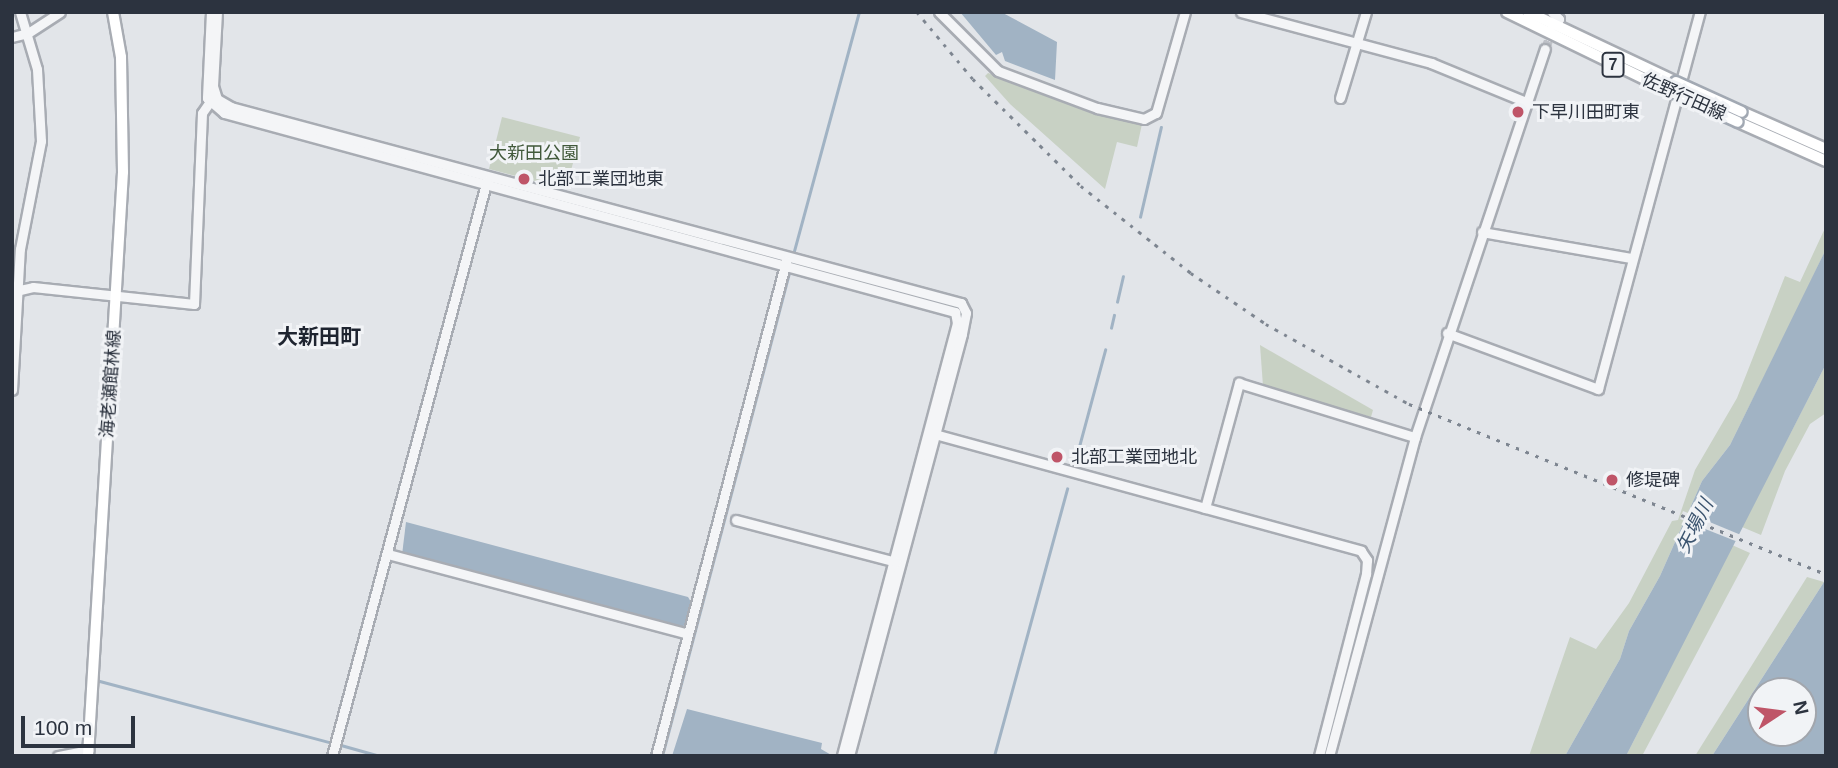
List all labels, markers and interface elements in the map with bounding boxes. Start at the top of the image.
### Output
road number: 7 [1601,53,1625,78]
street label: 佐野行田線 [1638,69,1730,125]
place label: 下早川田町東 [1532,101,1640,123]
marker: 下早川田町東 [1510,104,1526,120]
park label: 大新田公園 [489,142,579,164]
place label: 北部工業団地東 [538,168,664,190]
marker: 北部工業団地東 [516,171,532,187]
district label: 大新田町 [277,324,361,350]
street label: 海老瀬館林線 [96,329,126,439]
place label: 北部工業団地北 [1071,446,1197,468]
marker: 北部工業団地北 [1049,449,1065,465]
place label: 修堤碑 [1626,469,1680,491]
marker: 修堤碑 [1604,472,1620,488]
water label: 矢場川 [1672,495,1718,557]
north arrow [1747,677,1817,747]
text: N [1789,699,1813,717]
scale bar [24,702,138,746]
text: 100 m [34,716,92,739]

